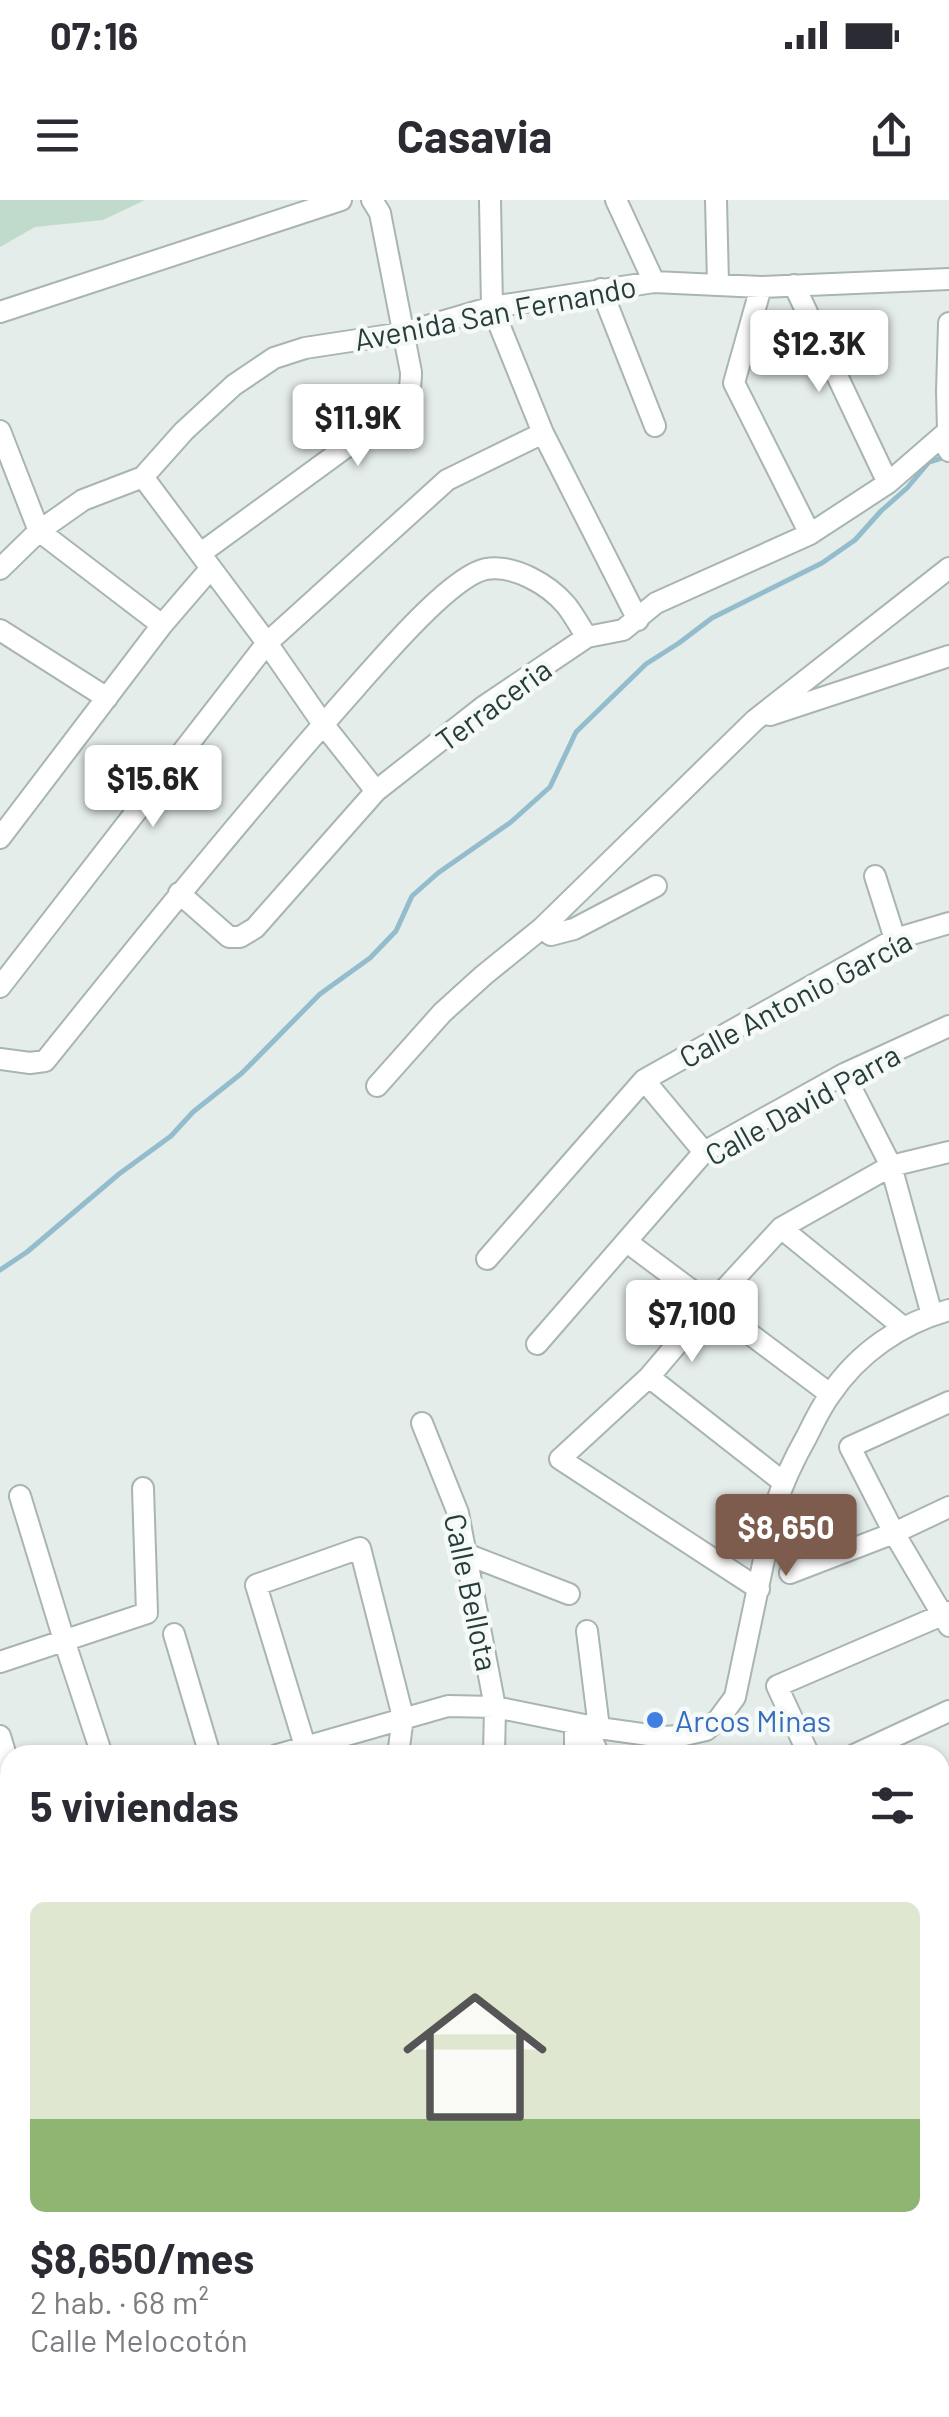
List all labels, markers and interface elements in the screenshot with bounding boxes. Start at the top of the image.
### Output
text: 07:16 [50,12,138,58]
icon: menu [30,108,85,163]
text: Casavia [397,108,552,162]
icon: share [864,108,919,163]
street label: Avenida San Fernando [351,267,639,357]
pin: $12.3K [738,310,900,395]
text: $12.3K [772,323,866,361]
pin: $11.9K [277,384,439,469]
text: $11.9K [315,397,401,435]
street label: Terraceria [428,650,558,758]
pin: $15.6K [72,745,234,830]
text: $15.6K [107,758,199,796]
street label: Calle Antonio García [673,922,917,1074]
street label: Calle David Parra [698,1036,906,1172]
pin: $7,100 [611,1280,773,1365]
text: $7,100 [648,1293,736,1331]
pin: $8,650 [705,1494,867,1579]
text: $8,650 [738,1507,834,1545]
street label: Calle Bellota [438,1510,506,1674]
place label: Arcos Minas [675,1702,831,1738]
marker: Arcos Minas [644,1709,666,1731]
icon: filters [865,1778,920,1833]
text: 5 viviendas [30,1780,239,1830]
icon: home [385,1967,565,2147]
text: $8,650/mes [30,2232,254,2282]
text: 2 hab. · 68 m² [30,2282,209,2320]
text: Calle Melocotón [30,2320,248,2358]

